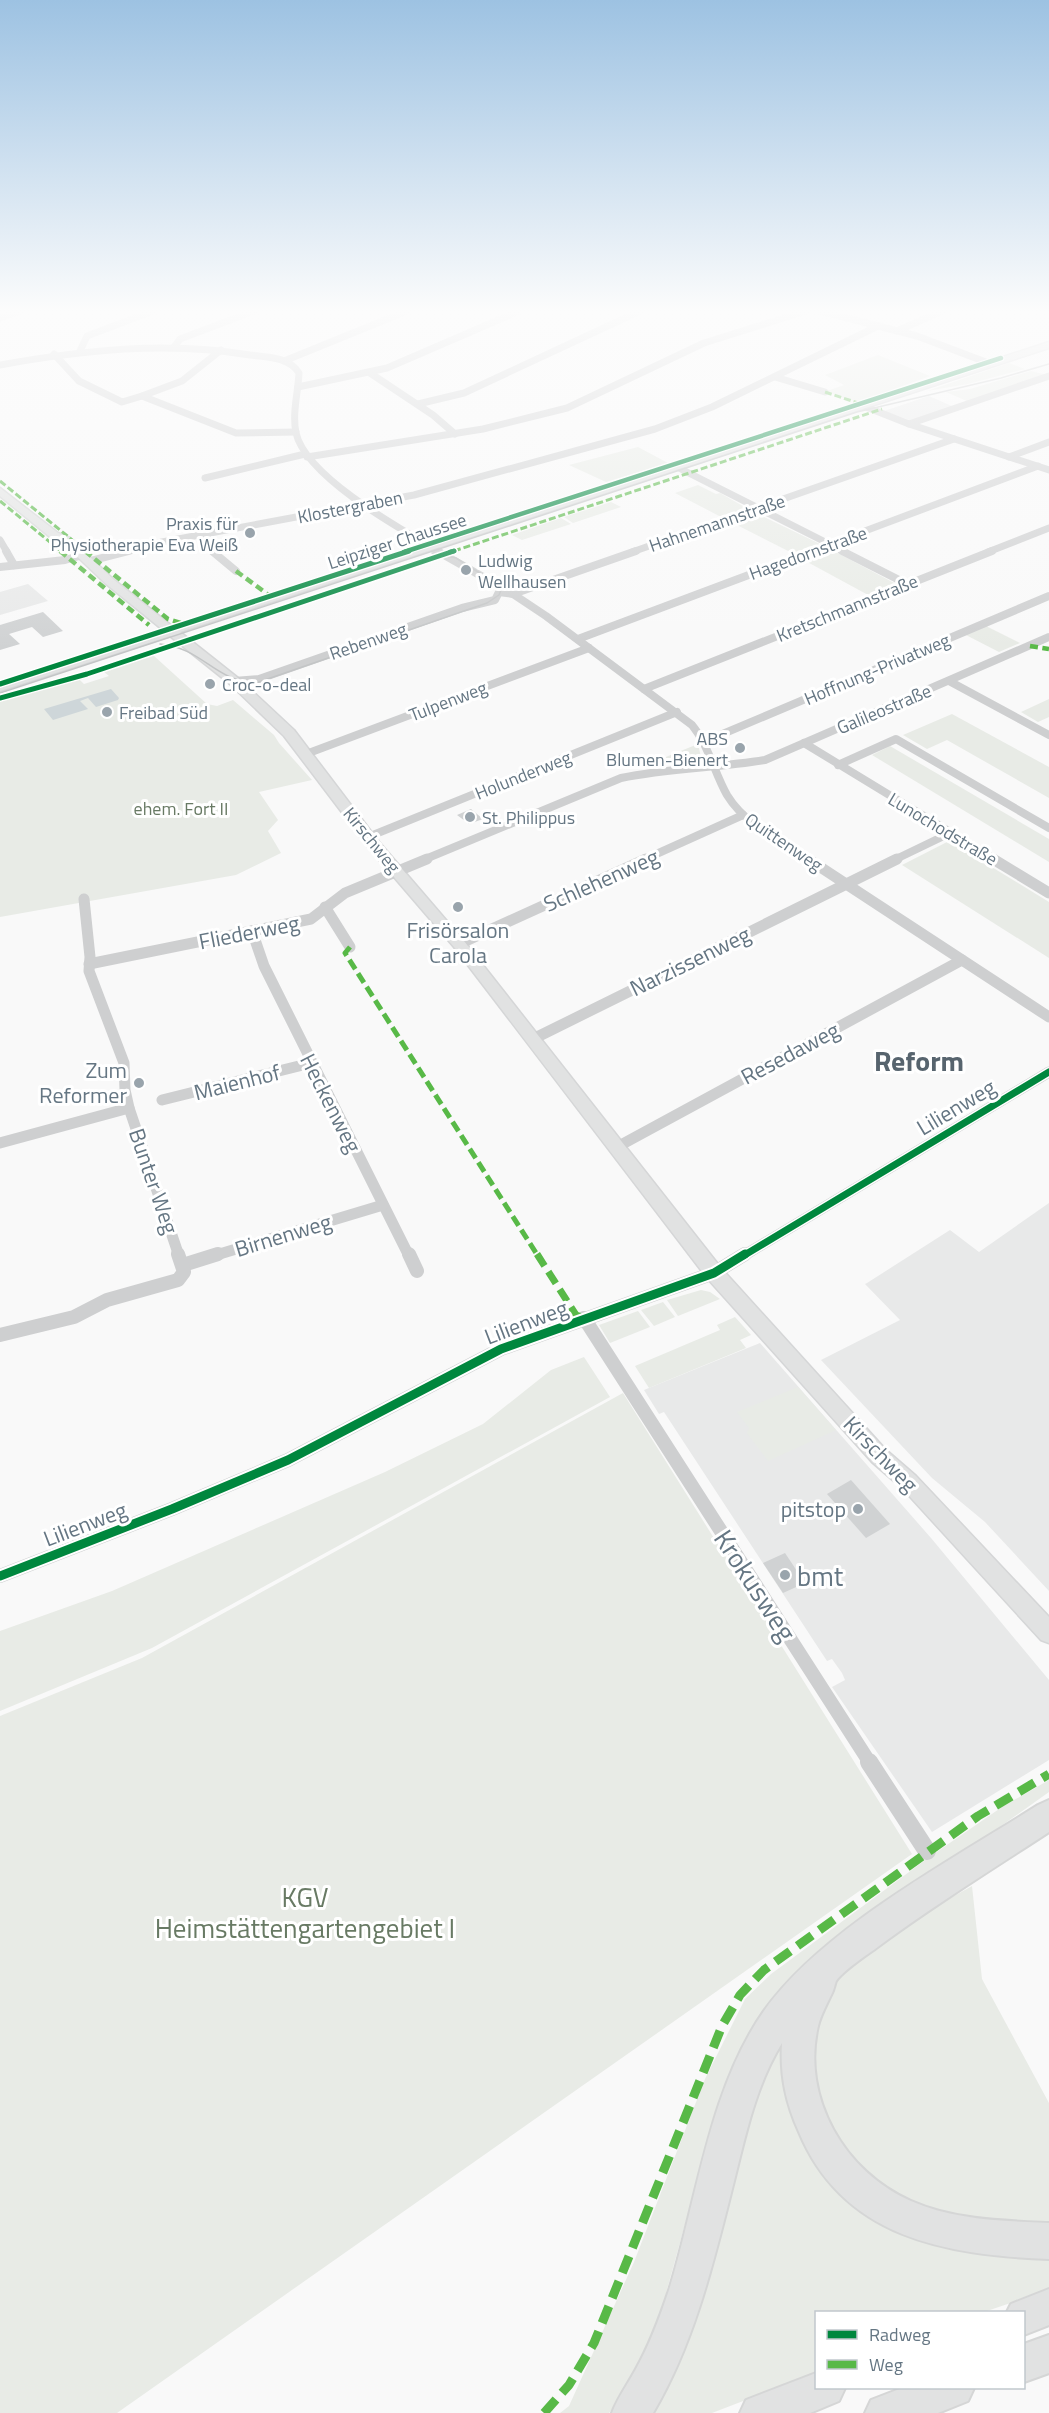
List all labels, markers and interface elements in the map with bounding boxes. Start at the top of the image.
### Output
street label: Klostergraben [295,484,405,530]
street label: Hahnemannstraße [645,487,789,559]
street label: Leipziger Chaussee [324,506,470,576]
place label: Praxis für Physiotherapie Eva Weiß [50,510,238,558]
street label: Hagedornstraße [745,519,871,587]
marker: Praxis für Physiotherapie Eva Weiß [243,526,257,540]
place label: Ludwig Wellhausen [478,547,566,595]
marker: Ludwig Wellhausen [459,563,473,577]
street label: Kretschmannstraße [772,567,922,649]
street label: Rebenweg [326,615,410,667]
street label: Hoffnung-Privatweg [800,626,954,712]
place label: Croc-o-deal [222,671,311,698]
street label: Tulpenweg [405,674,491,728]
marker: Croc-o-deal [203,677,217,691]
street label: Galileostraße [833,677,935,741]
place label: Freibad Süd [119,699,208,726]
marker: Freibad Süd [100,705,114,719]
place label: ABS Blumen-Bienert [606,725,729,773]
marker: ABS Blumen-Bienert [733,741,747,755]
street label: Holunderweg [471,743,575,807]
street label: Lunochodstraße [883,786,1003,872]
park label: ehem. Fort II [134,795,228,822]
street label: Kirschweg [337,801,407,879]
place label: St. Philippus [482,804,575,831]
street label: Quittenweg [740,806,828,878]
marker: St. Philippus [463,810,477,824]
street label: Schlehenweg [538,839,664,921]
marker: Frisörsalon Carola [451,900,465,914]
street label: Fliederweg [196,906,302,958]
place label: Frisörsalon Carola [407,913,509,972]
street label: Narzissenweg [624,917,756,1005]
street label: Resedaweg [735,1013,845,1093]
district label: Reform [874,1039,964,1082]
street label: Heckenweg [291,1047,371,1159]
place label: Zum Reformer [39,1053,127,1112]
street label: Maienhof [190,1055,284,1109]
street label: Lilienweg [910,1070,1002,1144]
marker: Zum Reformer [132,1076,146,1090]
street label: Bunter Weg [120,1124,188,1238]
street label: Birnenweg [230,1204,336,1266]
street label: Lilienweg [479,1291,573,1353]
street label: Kirschweg [836,1408,926,1500]
place label: pitstop [781,1492,846,1526]
street label: Lilienweg [38,1493,132,1555]
marker: pitstop [851,1502,865,1516]
street label: Krokusweg [704,1521,808,1649]
place label: bmt [797,1555,844,1596]
marker: bmt [778,1568,792,1582]
park label: KGV Heimstättengartengebiet I [155,1876,455,1948]
legend [815,2311,1025,2389]
text: Radweg [869,2321,931,2348]
text: Weg [869,2351,903,2378]

